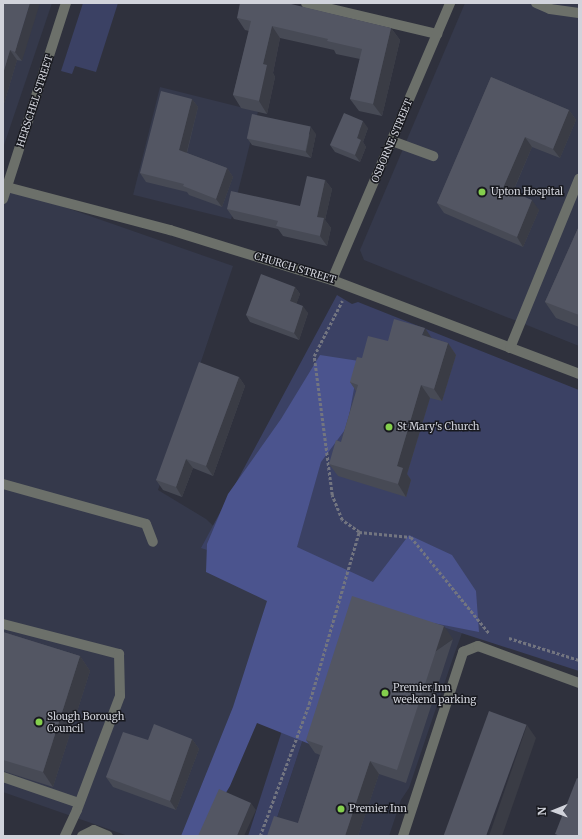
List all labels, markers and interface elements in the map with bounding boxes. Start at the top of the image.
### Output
street label: HERSCHEL STREET [14,53,56,149]
street label: OSBORNE STREET [369,97,415,185]
marker: Upton Hospital [476,186,488,198]
place label: Upton Hospital [491,186,563,198]
street label: CHURCH STREET [253,250,337,286]
place label: St Mary's Church [397,421,479,433]
marker: St Mary's Church [384,422,394,432]
place label: Premier Inn weekend parking [393,681,476,704]
marker: Premier Inn weekend parking [380,688,390,698]
place label: Slough Borough Council [47,710,124,734]
marker: Slough Borough Council [34,717,44,727]
north arrow [534,791,574,831]
place label: Premier Inn [349,803,407,815]
marker: Premier Inn [336,804,346,814]
text: N [535,807,549,816]

